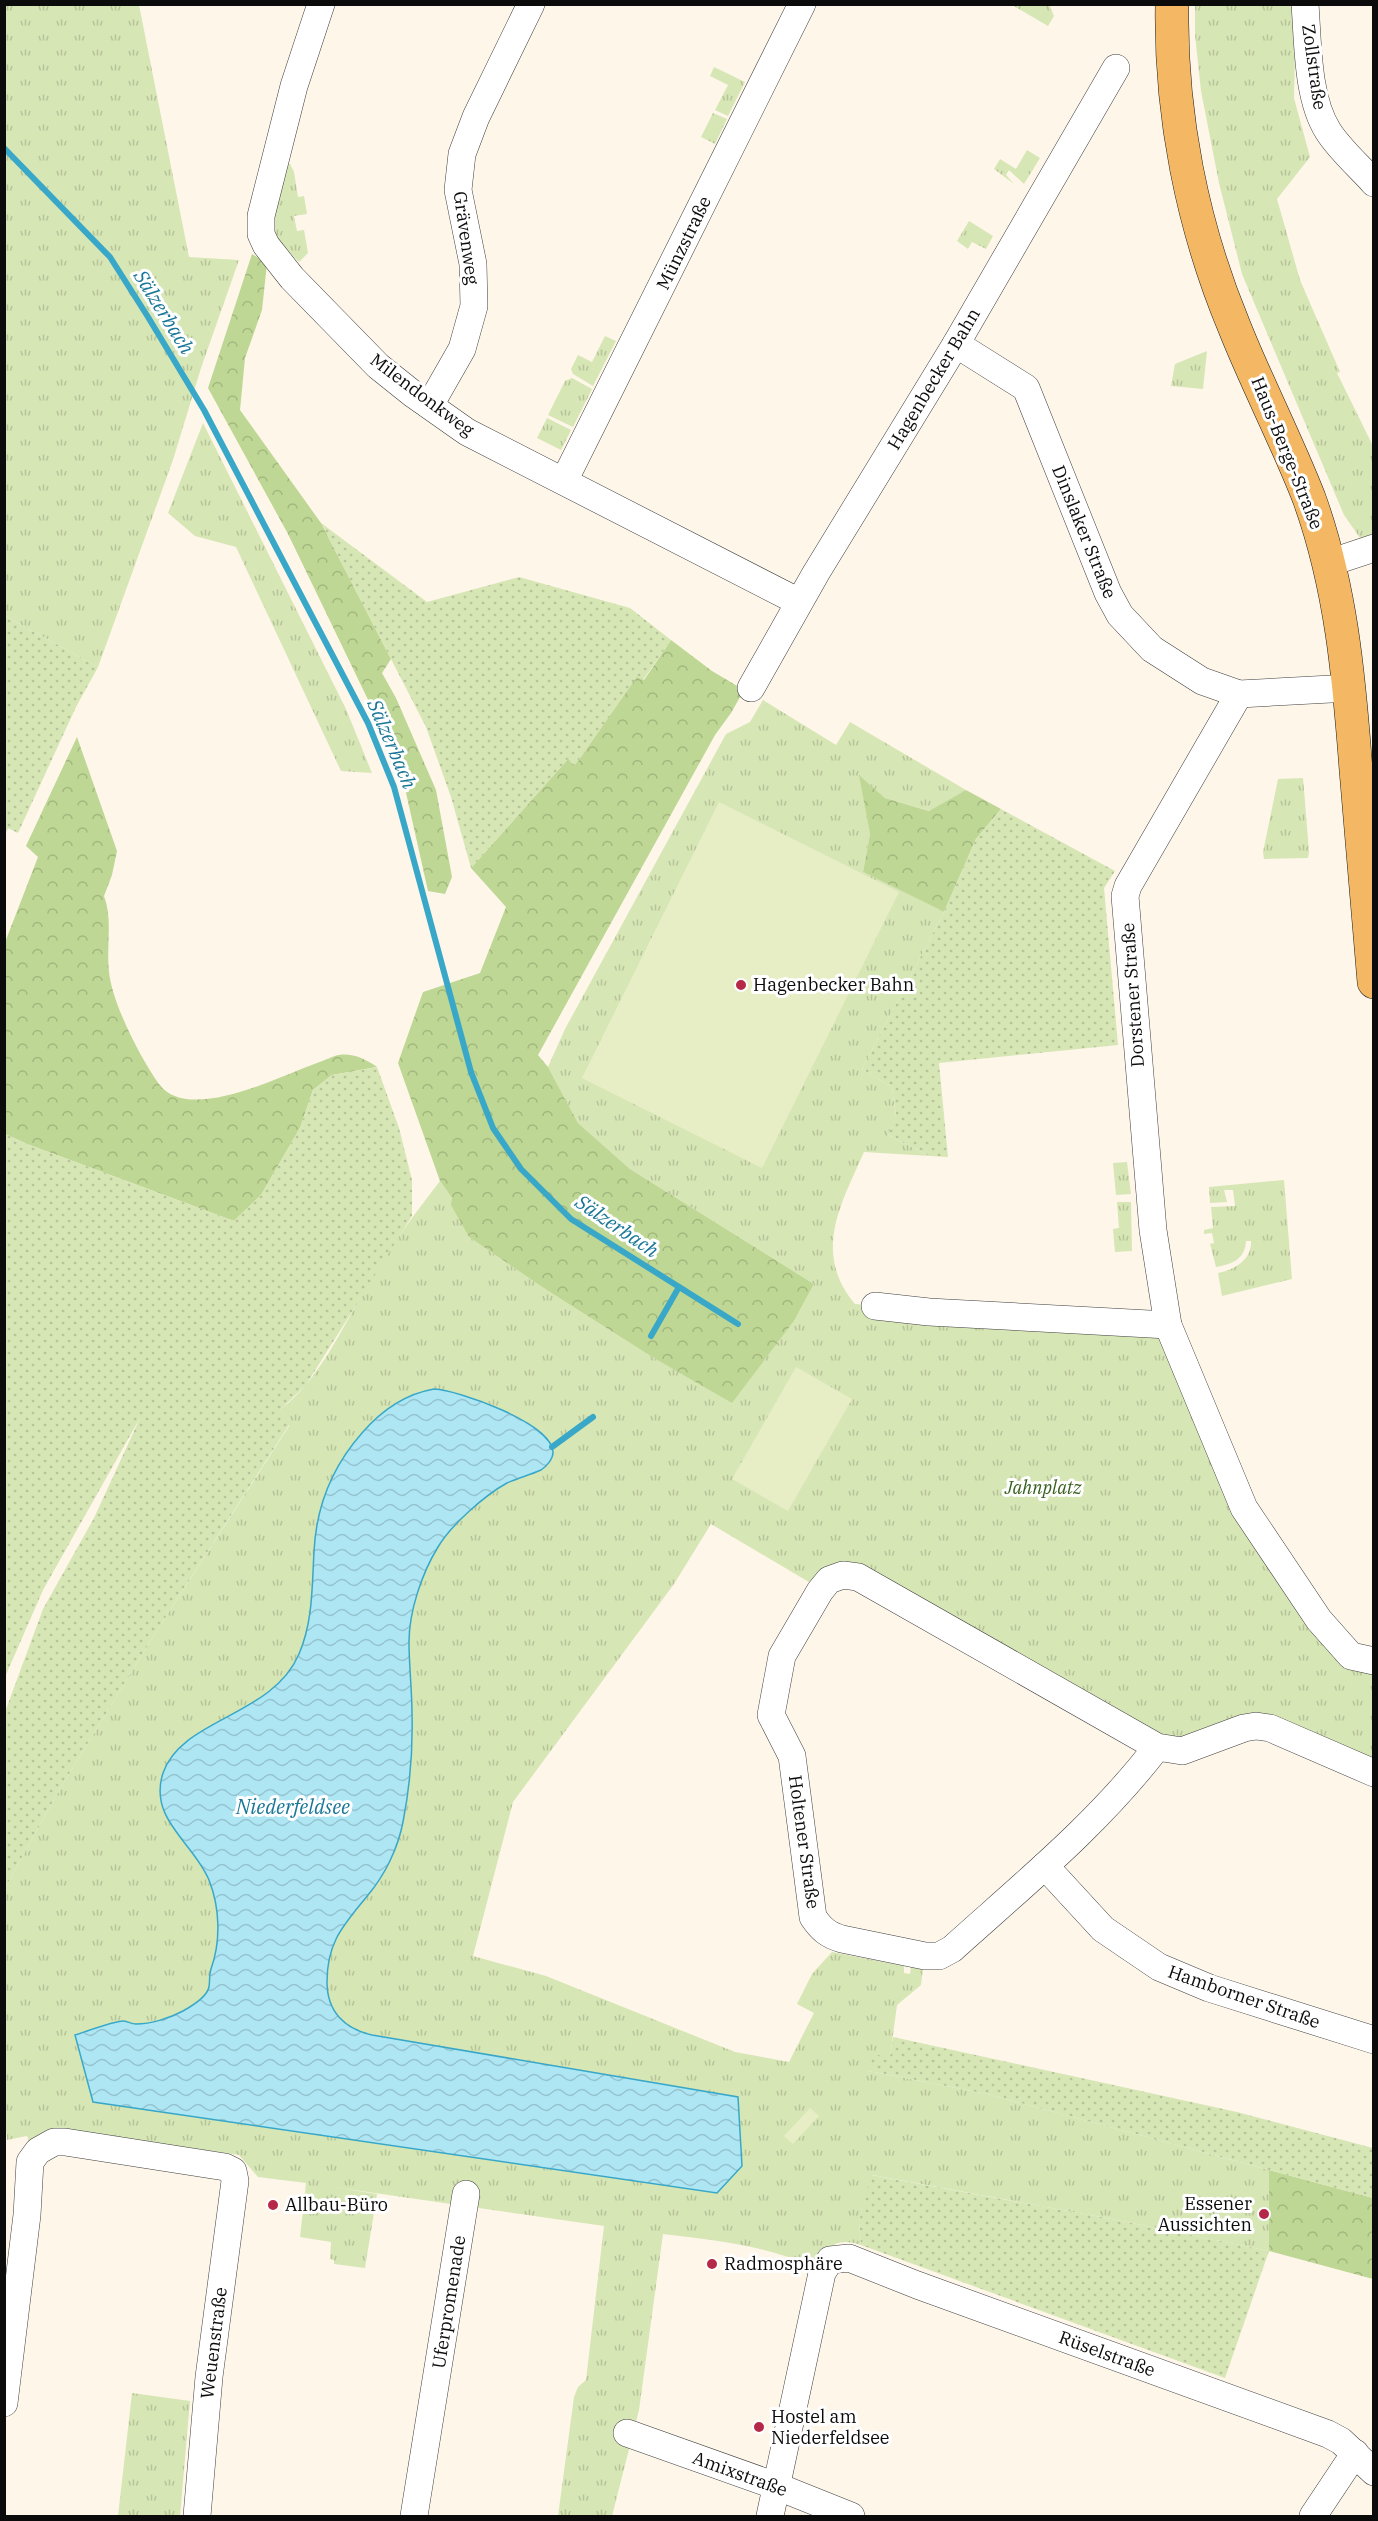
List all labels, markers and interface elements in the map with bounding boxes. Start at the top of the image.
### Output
street label: Zollstraße [1297,23,1332,111]
street label: Grävenweg [449,190,484,286]
street label: Münzstraße [651,192,716,293]
water label: Sälzerbach [127,264,201,359]
street label: Hagenbecker Bahn [882,304,985,454]
street label: Milendonkweg [366,348,479,441]
street label: Haus-Berge-Straße [1246,373,1329,532]
street label: Dinslaker Straße [1047,462,1122,602]
water label: Sälzerbach [361,694,423,793]
street label: Dorstener Straße [1116,922,1149,1068]
place label: Hagenbecker Bahn [753,973,914,996]
marker: Hagenbecker Bahn [734,978,748,992]
water label: Sälzerbach [570,1187,664,1263]
park label: Jahnplatz [1004,1476,1082,1499]
street label: Holtener Straße [784,1774,825,1910]
water label: Niederfeldsee [235,1793,350,1820]
street label: Hamborner Straße [1165,1960,1323,2033]
place label: Essener Aussichten [1158,2192,1252,2236]
place label: Allbau-Büro [285,2193,388,2216]
marker: Allbau-Büro [266,2198,280,2212]
marker: Essener Aussichten [1257,2207,1271,2221]
street label: Uferpromenade [427,2234,470,2370]
place label: Radmosphäre [724,2252,843,2275]
marker: Radmosphäre [705,2257,719,2271]
street label: Weuenstraße [195,2286,232,2400]
street label: Rüselstraße [1056,2325,1159,2382]
place label: Hostel am Niederfeldsee [771,2405,889,2449]
marker: Hostel am Niederfeldsee [752,2420,766,2434]
street label: Amixstraße [690,2446,791,2501]

